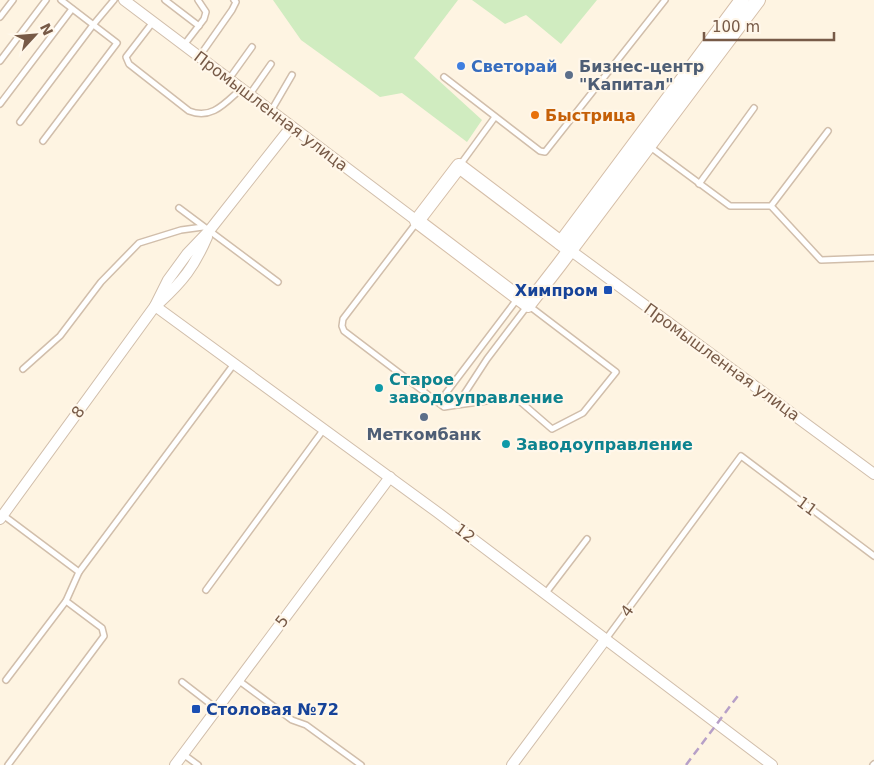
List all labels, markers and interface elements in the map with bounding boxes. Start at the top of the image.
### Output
north arrow [10,10,60,60]
scale bar [704,10,834,42]
text: 100 m [712,18,760,36]
text: N [37,21,56,38]
street label: Промышленная улица [190,47,352,175]
place label: Светорай [471,57,557,76]
place label: Бизнес-центр "Капитал" [579,57,704,94]
marker: Светорай [455,60,467,72]
marker: Бизнес-центр "Капитал" [563,69,575,81]
place label: Быстрица [545,106,636,125]
marker: Быстрица [529,109,541,121]
place label: Химпром [515,281,598,300]
marker: Химпром [602,284,614,296]
street label: Промышленная улица [641,299,803,425]
place label: Старое заводоуправление [389,370,564,407]
marker: Старое заводоуправление [373,382,385,394]
street label: 8 [67,402,89,422]
marker: Меткомбанк [418,411,430,423]
place label: Меткомбанк [367,425,482,444]
place label: Заводоуправление [516,435,693,454]
marker: Заводоуправление [500,438,512,450]
street label: 11 [793,492,821,520]
street label: 12 [451,519,479,547]
street label: 4 [616,601,638,621]
street label: 5 [271,611,293,631]
place label: Столовая №72 [206,700,339,719]
marker: Столовая №72 [190,703,202,715]

